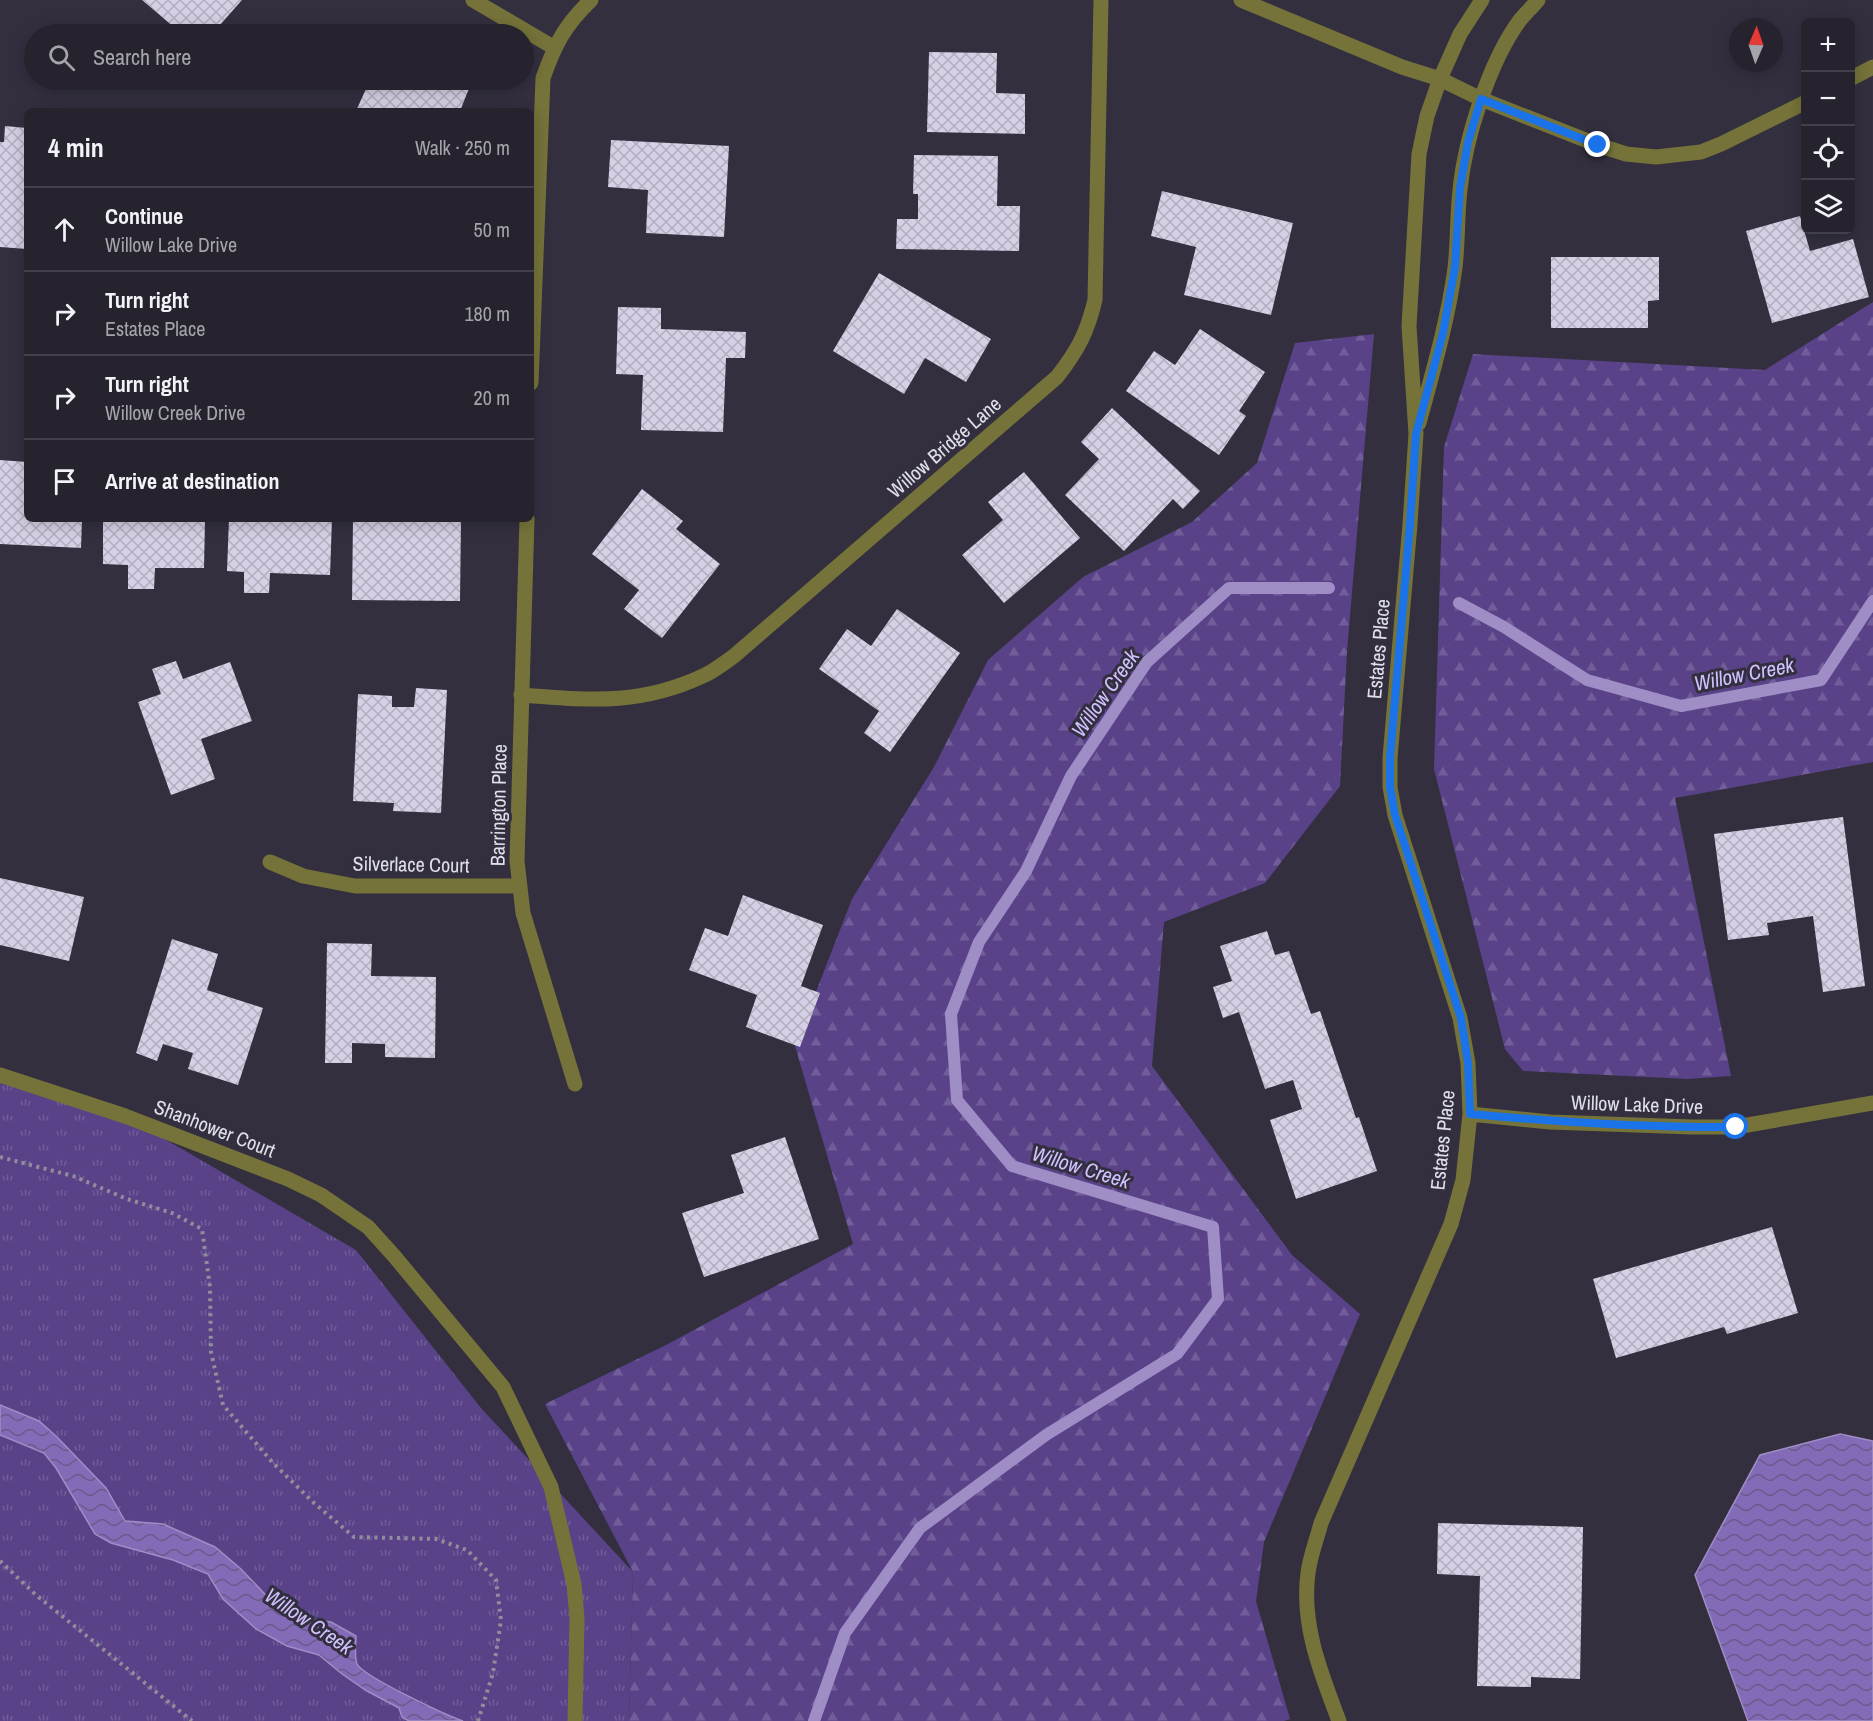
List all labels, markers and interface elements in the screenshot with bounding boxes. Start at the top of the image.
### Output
north arrow [1729,18,1783,72]
map controls [1801,18,1855,234]
button: + [1801,18,1855,72]
search box [24,24,534,90]
icon: search [45,41,78,74]
text: Search here [93,42,191,72]
button: − [1801,72,1855,126]
button: locate [1801,126,1855,180]
text: 4 min [48,130,104,165]
route end [1584,131,1610,157]
text: Walk · 250 m [415,134,510,161]
button: layers [1801,180,1855,234]
text: Continue [105,201,183,231]
icon: ahead [48,213,81,246]
text: 50 m [474,216,510,243]
text: Willow Lake Drive [105,231,237,258]
text: Turn right [105,285,189,315]
icon: right [48,297,81,330]
text: 180 m [464,300,510,327]
text: Estates Place [105,315,205,342]
text: Turn right [105,369,189,399]
icon: right [48,381,81,414]
text: 20 m [474,384,510,411]
street label: Willow Bridge Lane [881,390,1007,504]
text: Willow Creek Drive [105,399,245,426]
icon: arrive [48,465,81,498]
text: Arrive at destination [105,466,279,496]
street label: Estates Place [1360,598,1396,700]
water label: Willow Creek [1064,642,1147,743]
water label: Willow Creek [1692,650,1798,698]
street label: Barrington Place [483,744,513,866]
street label: Silverlace Court [352,849,470,879]
street label: Willow Lake Drive [1570,1088,1704,1120]
street label: Estates Place [1423,1089,1461,1191]
street label: Shanhower Court [151,1093,280,1164]
route start [1722,1113,1748,1139]
water label: Willow Creek [1028,1138,1135,1196]
water label: Willow Creek [259,1581,360,1662]

